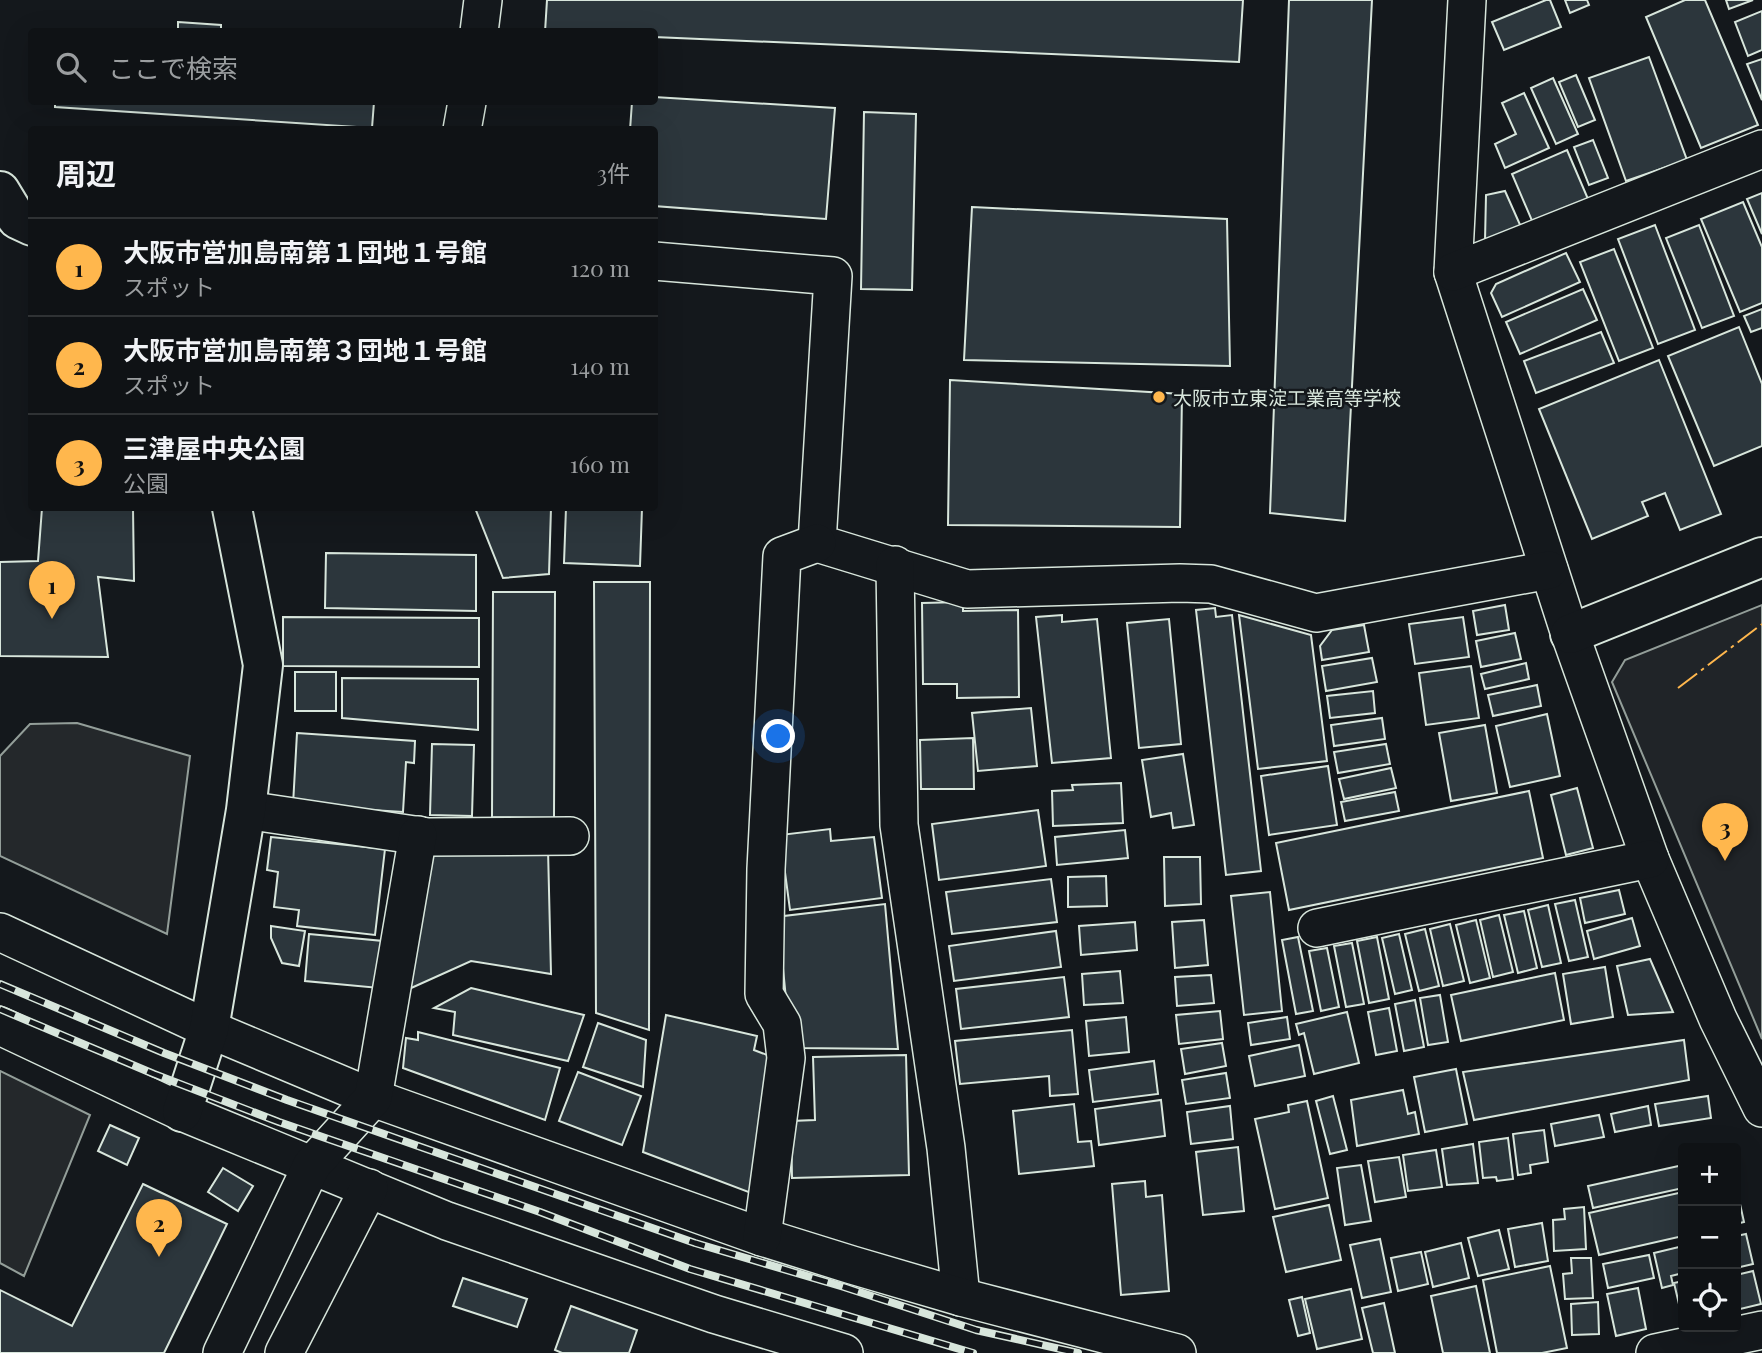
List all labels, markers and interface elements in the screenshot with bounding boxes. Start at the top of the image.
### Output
search box [28,28,658,105]
icon: search [52,48,90,86]
text: ここで検索 [108,50,238,85]
text: 周辺 [56,153,116,193]
text: 3件 [597,157,630,188]
text: 大阪市営加島南第１団地１号館 [123,234,487,269]
text: 1 [75,252,83,283]
text: 120 m [571,252,630,283]
text: スポット [123,271,215,302]
text: 大阪市営加島南第３団地１号館 [123,332,487,367]
text: 2 [73,350,85,381]
text: 140 m [570,350,630,381]
text: スポット [123,369,215,400]
place label: 大阪市立東淀工業高等学校 [1173,384,1401,410]
marker: 大阪市立東淀工業高等学校 [1151,389,1167,405]
text: 三津屋中央公園 [123,430,305,465]
text: 3 [73,448,85,479]
text: 160 m [570,448,630,479]
text: 公園 [123,467,169,498]
pin: 1 [29,561,75,619]
your location [761,719,795,753]
pin: 3 [1702,803,1748,861]
map controls [1678,1143,1741,1332]
button: + [1678,1143,1741,1206]
pin: 2 [136,1199,182,1257]
button: − [1678,1206,1741,1269]
button: locate [1678,1269,1741,1332]

